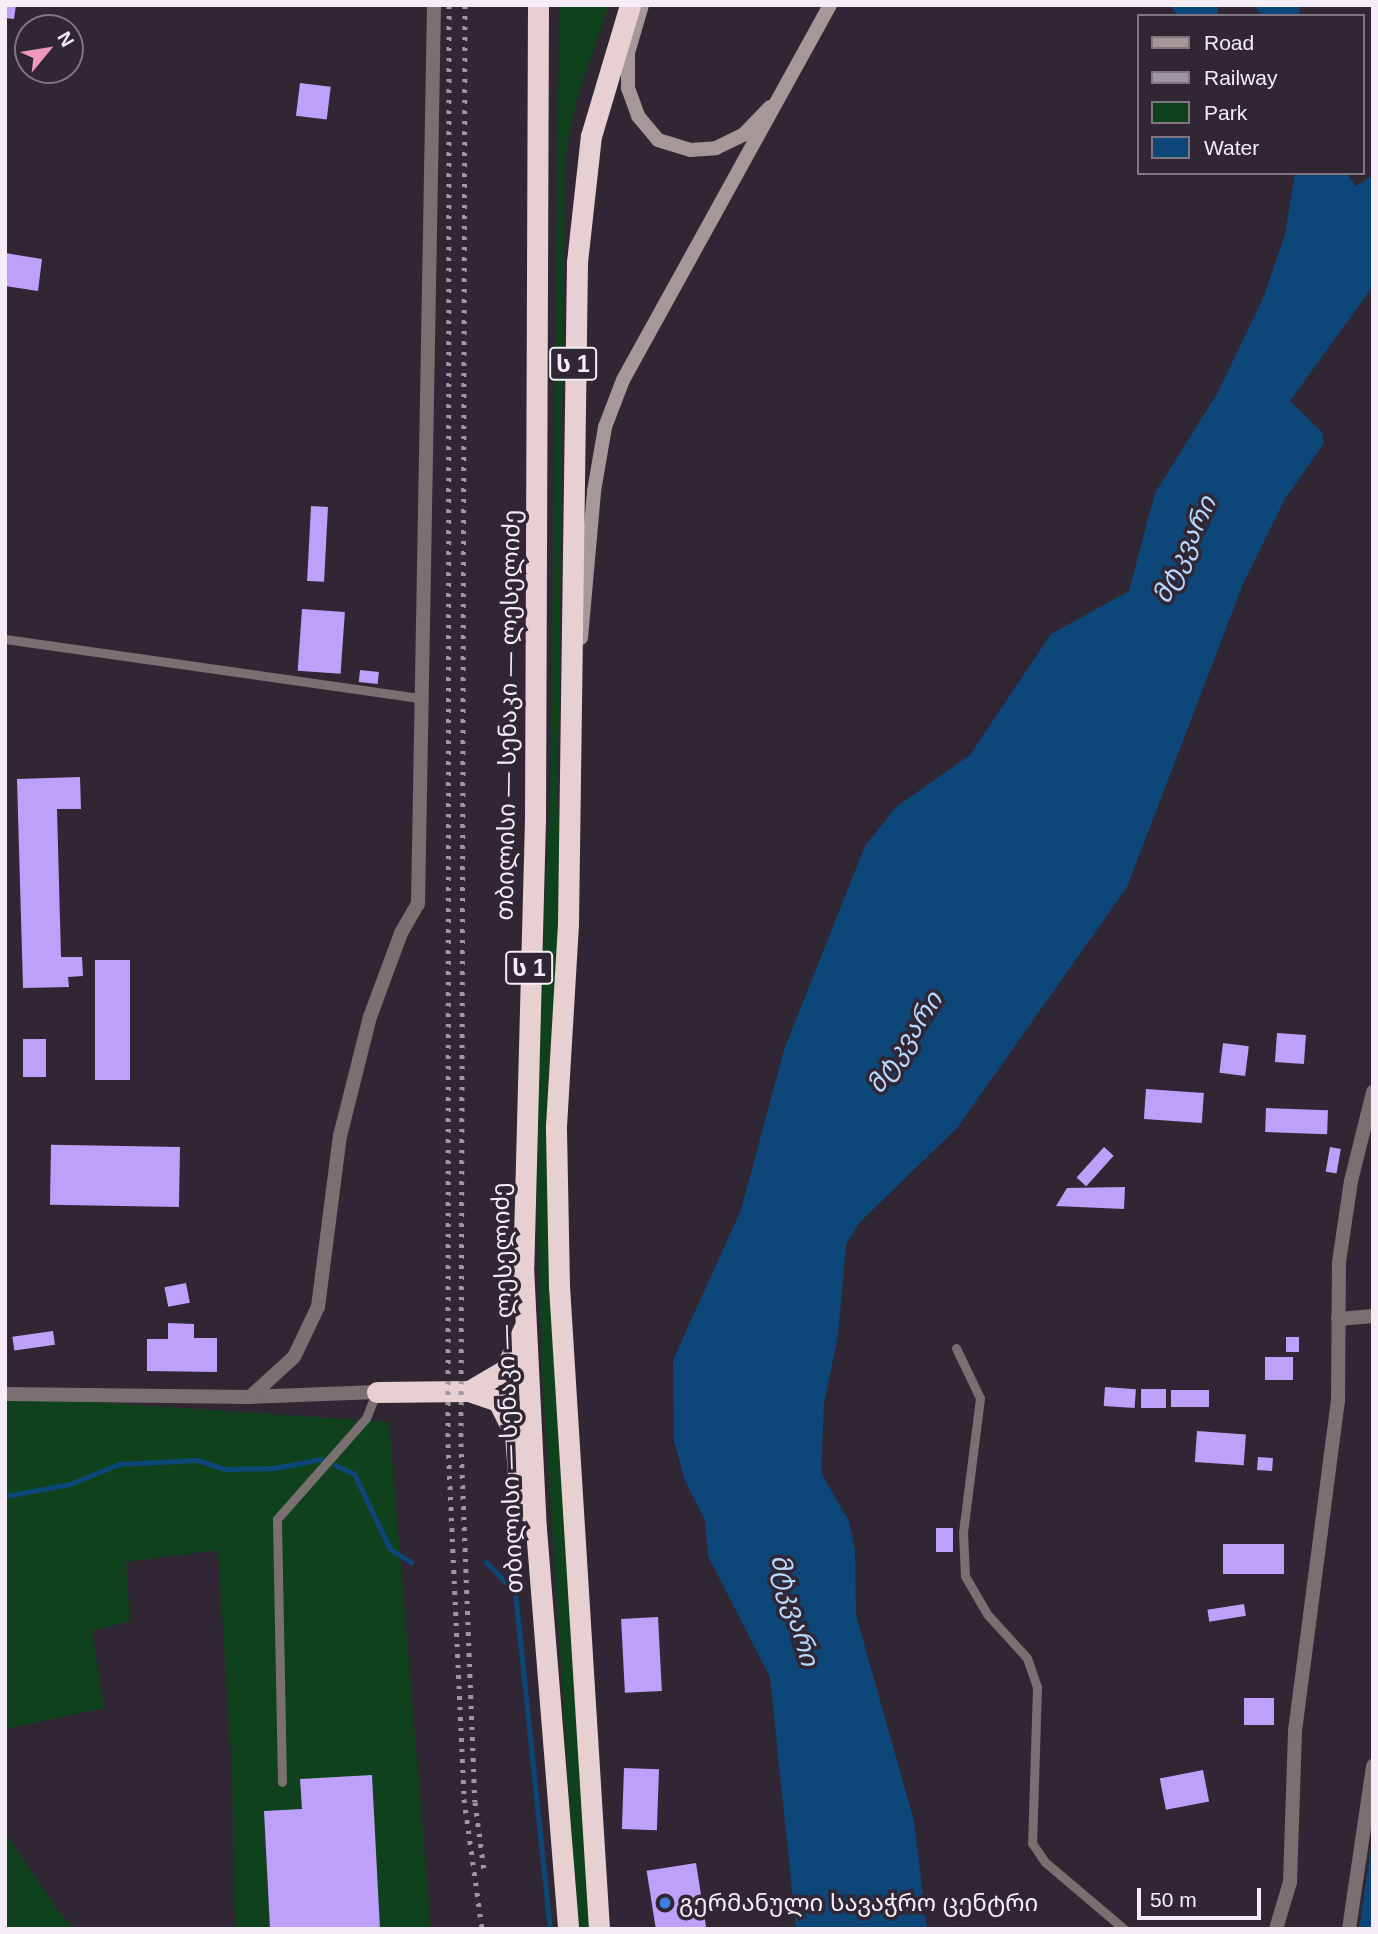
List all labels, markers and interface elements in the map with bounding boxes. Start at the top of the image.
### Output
north arrow [14,14,84,84]
legend [1136,14,1364,175]
text: N [53,28,78,50]
text: Road [1204,31,1254,54]
text: Railway [1204,66,1278,89]
text: Park [1204,101,1247,124]
text: Water [1204,136,1259,159]
road number: ს 1 [548,344,598,384]
water label: მტკვარი [1147,491,1223,609]
street label: თბილისი — სენაკი — ლესელიძე [490,509,526,921]
road number: ს 1 [504,948,554,987]
water label: მტკვარი [861,986,949,1100]
street label: თბილისი — სენაკი — ლესელიძე [485,1182,529,1594]
water label: მტკვარი [763,1551,825,1669]
scale bar [1140,1874,1264,1918]
text: 50 m [1150,1888,1197,1911]
place label: გერმანული სავაჭრო ცენტრი [679,1889,1038,1917]
marker: გერმანული სავაჭრო ცენტრი [657,1895,673,1911]

